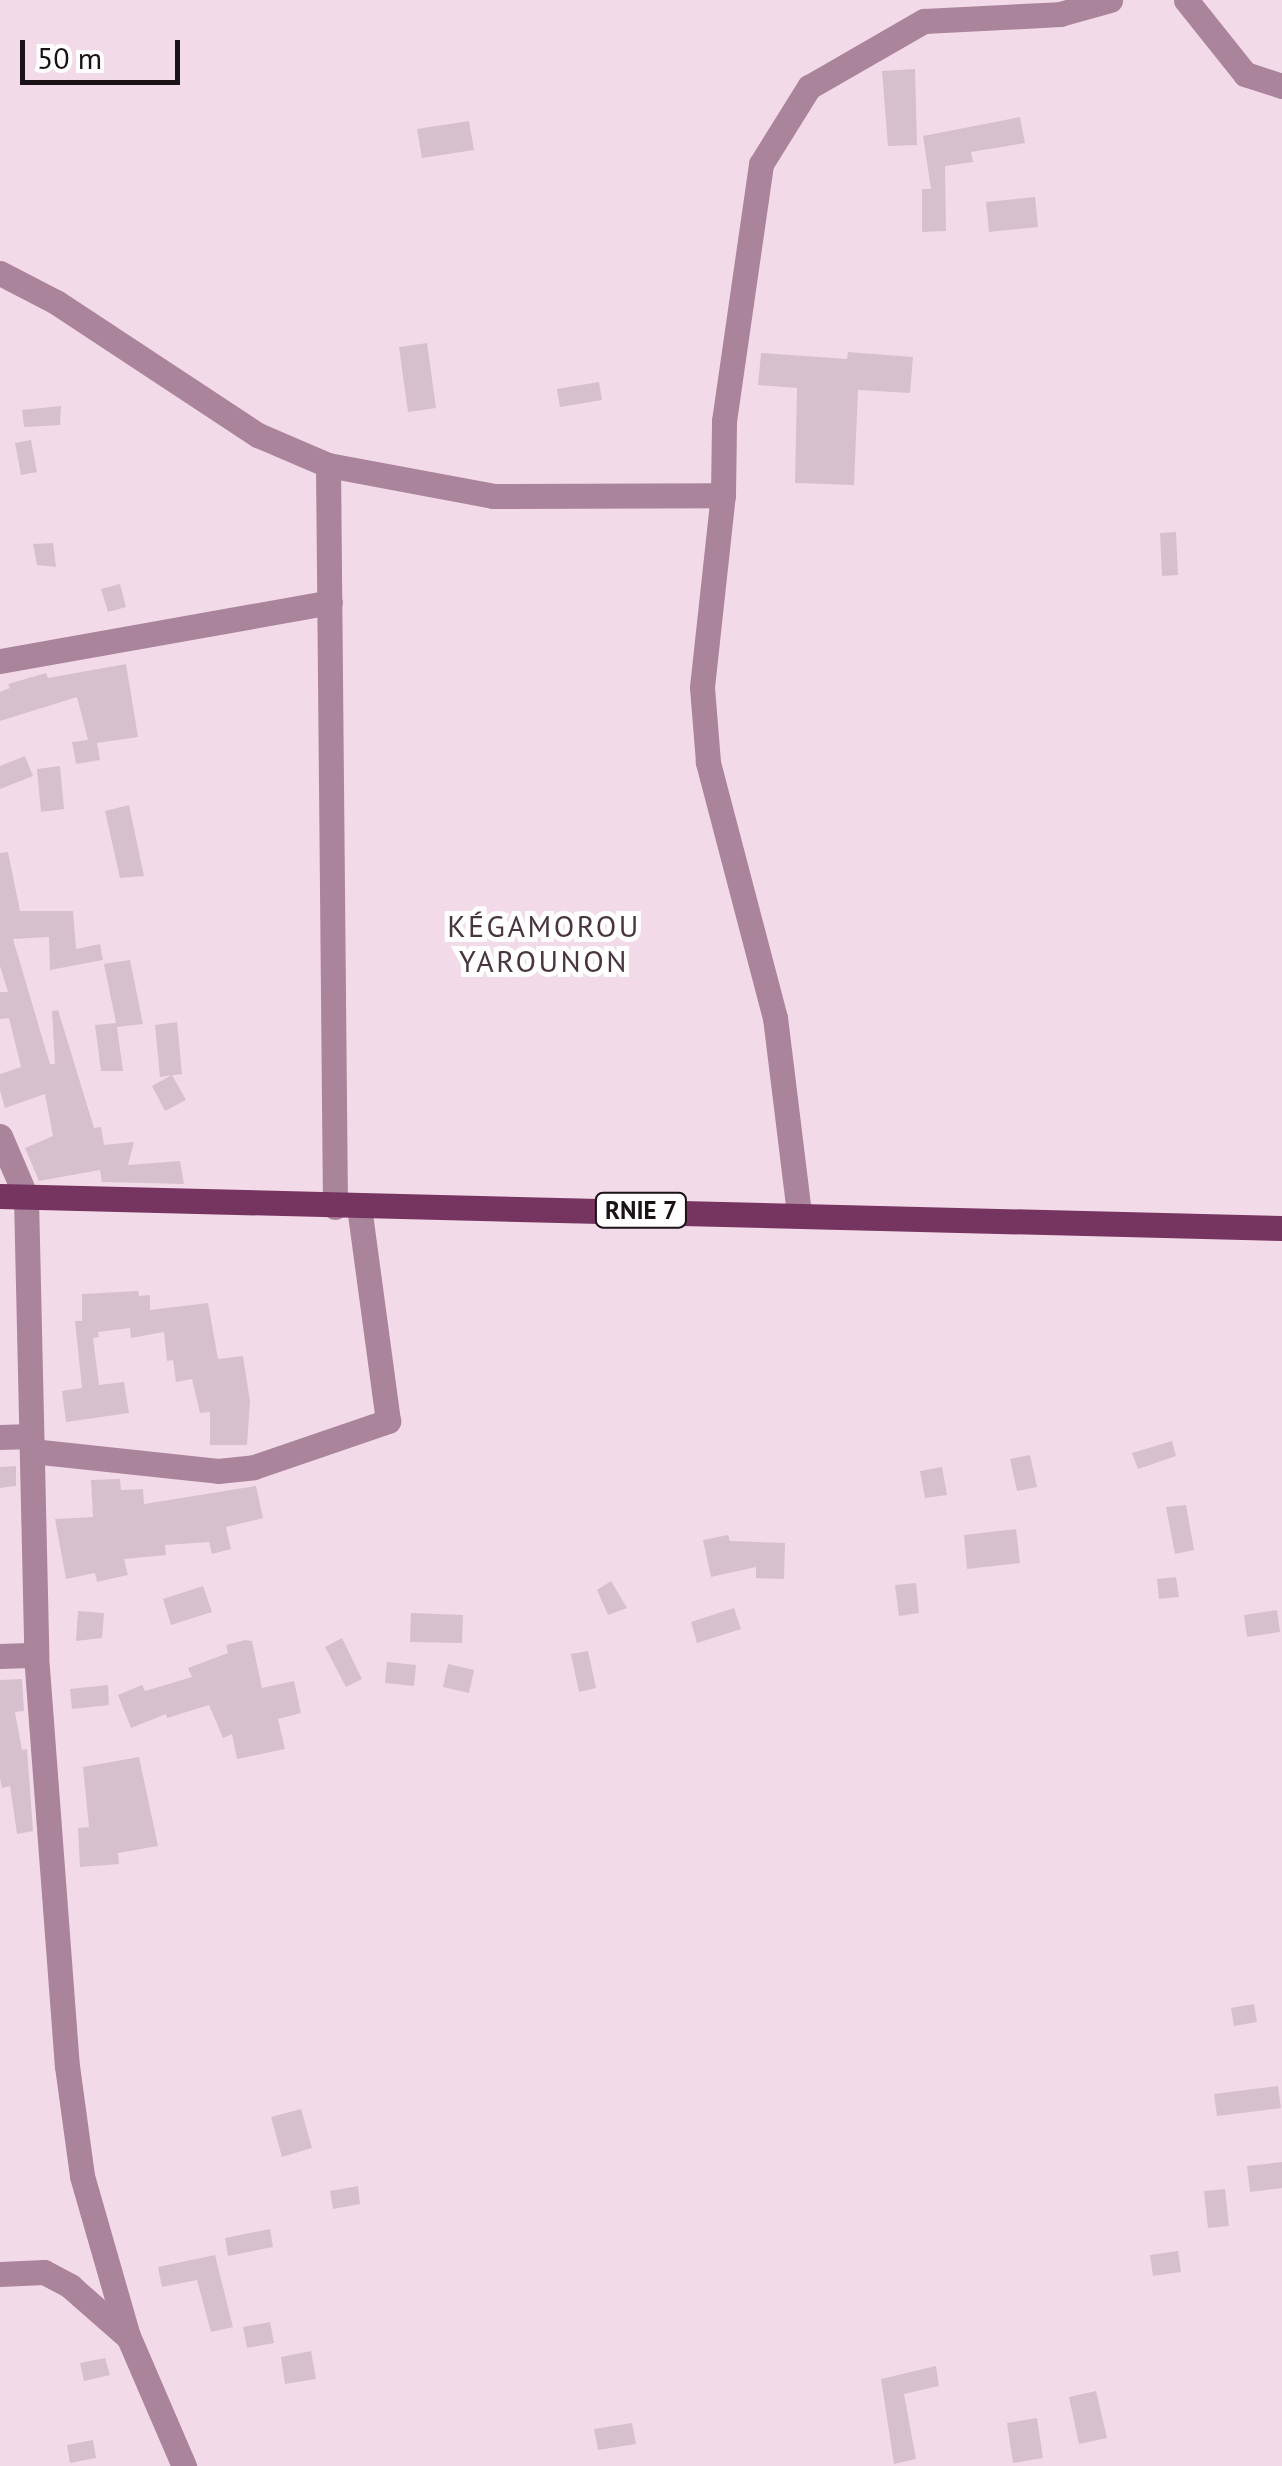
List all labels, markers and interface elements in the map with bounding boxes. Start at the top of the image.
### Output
scale bar [25,20,185,82]
text: 50 m [37,38,102,77]
district label: KÉGAMOROU YAROUNON [447,908,641,978]
road number: RNIE 7 [594,1190,688,1230]

